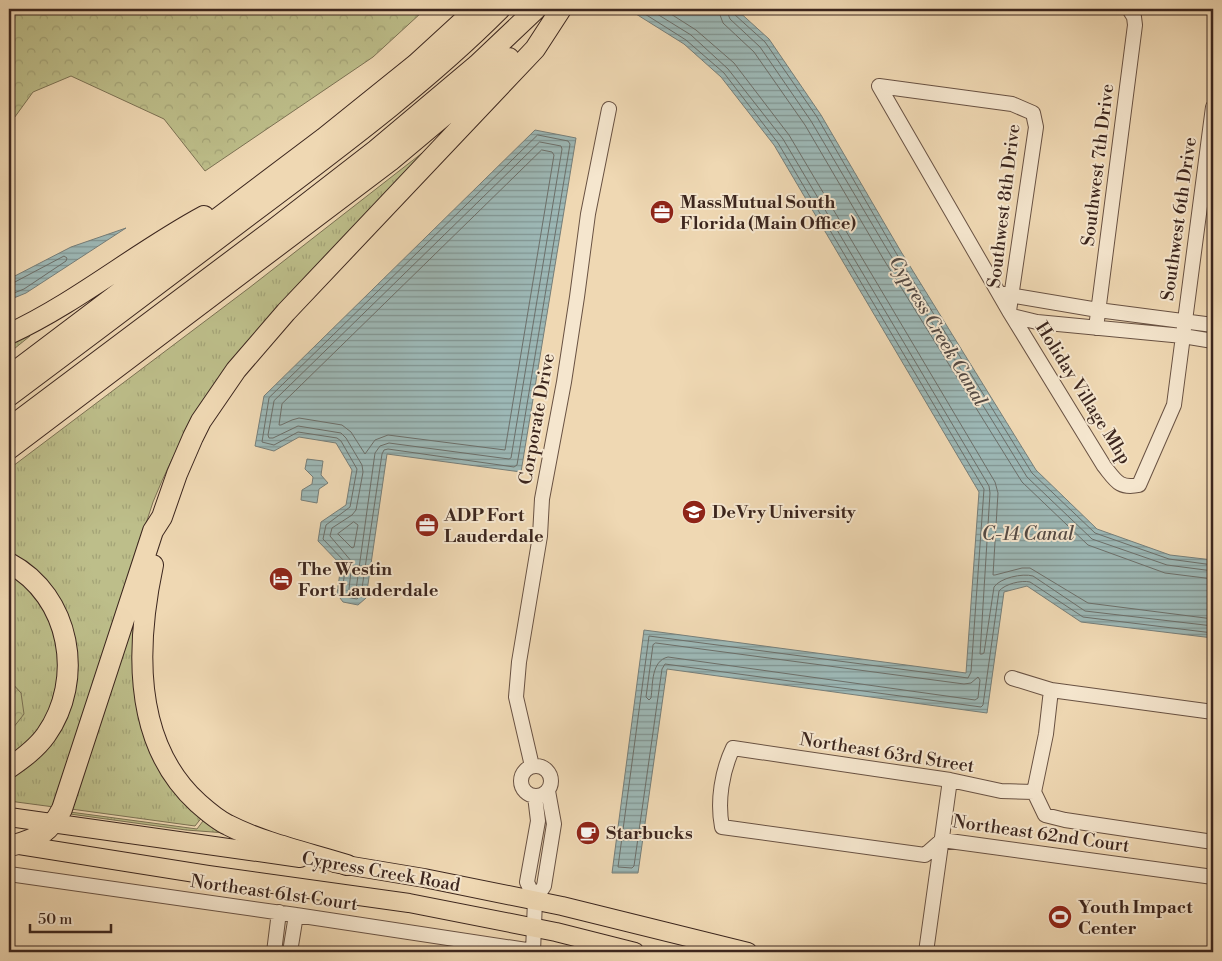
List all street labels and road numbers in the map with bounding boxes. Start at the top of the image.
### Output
street label: Southwest 7th Drive [1077,83,1119,247]
street label: Southwest 8th Drive [983,123,1025,289]
street label: Southwest 6th Drive [1156,136,1202,302]
street label: Holiday Village Mhp [1030,317,1136,469]
street label: Corporate Drive [514,352,560,486]
street label: Northeast 63rd Street [798,728,977,778]
street label: Northeast 62nd Court [951,810,1132,858]
street label: Cypress Creek Road [300,847,463,897]
street label: Northeast 61st Court [189,870,360,916]

